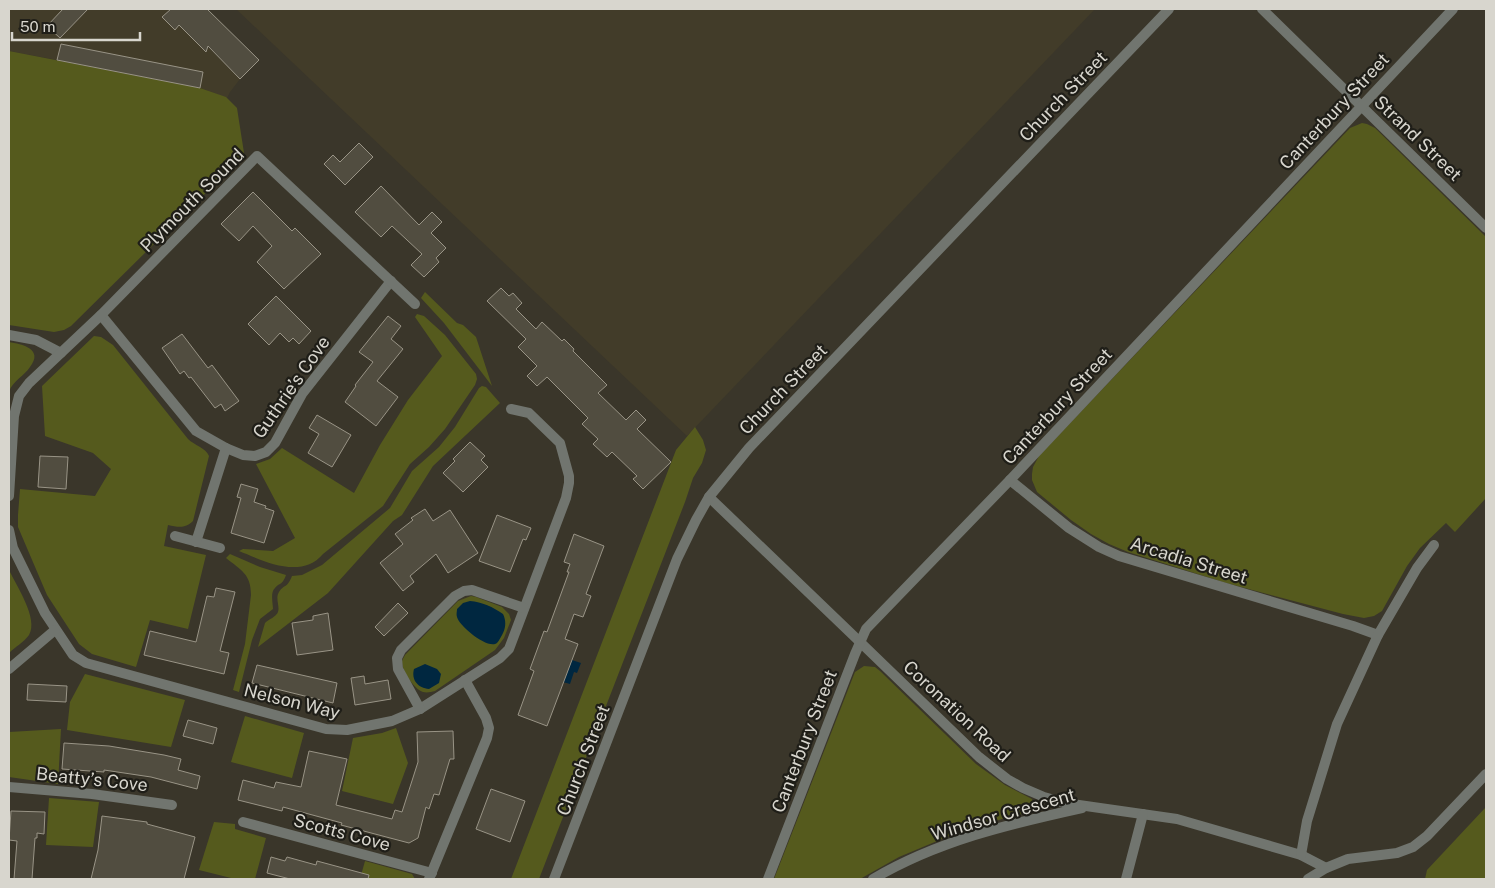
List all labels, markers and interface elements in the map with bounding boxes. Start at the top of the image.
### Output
scale bar [12,10,140,42]
text: 50 m [20,18,55,35]
street label: Church Street [1015,47,1111,145]
street label: Canterbury Street [1275,49,1393,173]
street label: Strand Street [1370,91,1466,185]
street label: Plymouth Sound [136,144,248,256]
street label: Guthrie’s Cove [248,332,334,442]
street label: Church Street [735,340,831,438]
street label: Canterbury Street [998,344,1116,468]
street label: Arcadia Street [1128,532,1250,588]
street label: Coronation Road [899,656,1015,766]
street label: Canterbury Street [767,667,841,815]
street label: Nelson Way [242,679,343,723]
street label: Church Street [552,702,614,818]
street label: Beatty’s Cove [35,763,149,795]
street label: Windsor Crescent [928,783,1078,845]
street label: Scotts Cove [291,809,393,855]

